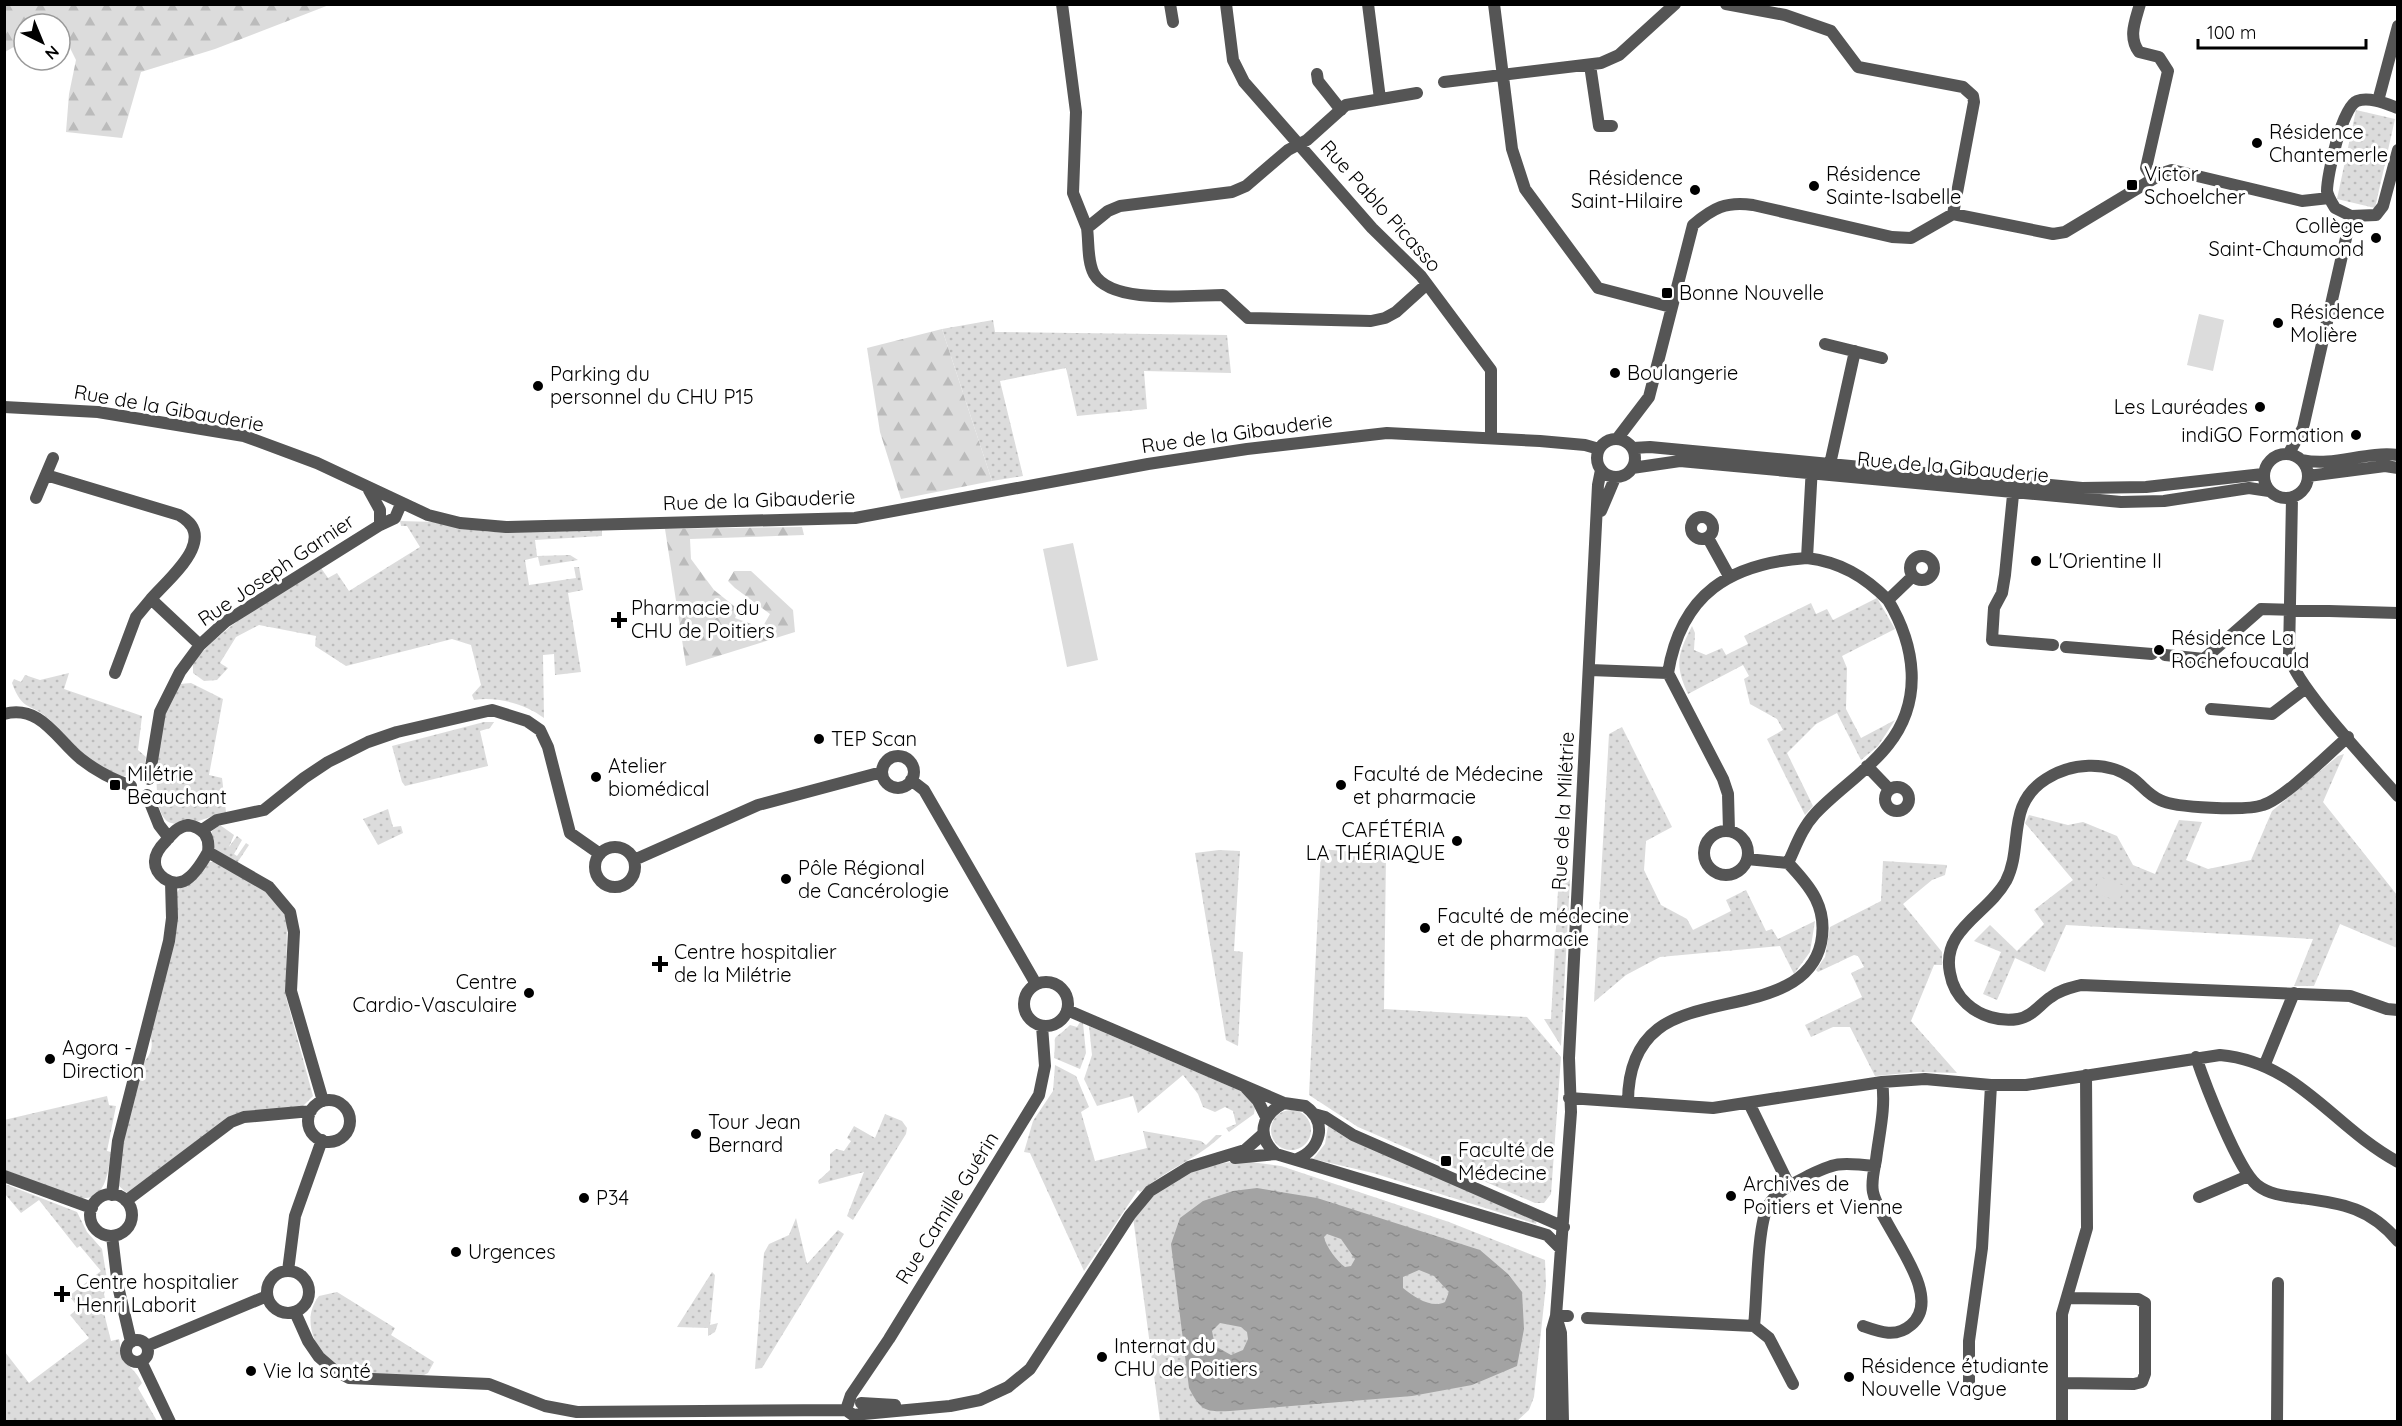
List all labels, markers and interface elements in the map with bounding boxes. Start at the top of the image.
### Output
north arrow [12,12,72,72]
scale bar [2198,12,2366,50]
text: 100 m [2207,21,2256,44]
text: N [41,42,63,64]
place label: Résidence Chantemerle [2269,119,2388,167]
street label: Rue Pablo Picasso [1316,135,1447,277]
marker: Résidence Chantemerle [2250,136,2264,150]
place label: Résidence Sainte-Isabelle [1826,161,1961,209]
place label: Victor Schoelcher [2144,161,2246,209]
place label: Résidence Saint-Hilaire [1571,165,1683,213]
marker: Victor Schoelcher [2125,178,2139,192]
marker: Résidence Sainte-Isabelle [1807,179,1821,193]
marker: Résidence Saint-Hilaire [1688,183,1702,197]
place label: Collège Saint-Chaumond [2209,213,2364,261]
marker: Collège Saint-Chaumond [2369,231,2383,245]
place label: Bonne Nouvelle [1679,280,1824,305]
marker: Bonne Nouvelle [1660,286,1674,300]
place label: Résidence Molière [2290,299,2385,347]
marker: Résidence Molière [2271,316,2285,330]
place label: Boulangerie [1627,360,1738,385]
place label: Parking du personnel du CHU P15 [550,361,754,409]
marker: Boulangerie [1608,366,1622,380]
street label: Rue de la Gibauderie [72,378,266,437]
marker: Parking du personnel du CHU P15 [531,379,545,393]
place label: Les Lauréades [2114,394,2248,419]
marker: Les Lauréades [2253,400,2267,414]
street label: Rue de la Gibauderie [1140,407,1334,458]
place label: indiGO Formation [2181,422,2344,447]
marker: indiGO Formation [2349,428,2363,442]
street label: Rue de la Gibauderie [1856,446,2050,487]
street label: Rue de la Gibauderie [662,484,856,515]
street label: Rue Joseph Garnier [193,508,359,631]
place label: L'Orientine II [2048,548,2162,573]
marker: L'Orientine II [2029,554,2043,568]
place label: Pharmacie du CHU de Poitiers [631,595,775,643]
marker: Pharmacie du CHU de Poitiers [612,613,626,627]
place label: Résidence La Rochefoucauld [2171,625,2310,673]
marker: Résidence La Rochefoucauld [2152,643,2166,657]
place label: TEP Scan [831,726,917,751]
street label: Rue de la Milétrie [1546,731,1579,891]
marker: TEP Scan [812,732,826,746]
place label: Atelier biomédical [608,753,710,801]
place label: Milétrie Beauchant [127,761,227,809]
place label: Faculté de Médecine et pharmacie [1353,761,1543,809]
marker: Atelier biomédical [589,770,603,784]
marker: Milétrie Beauchant [108,778,122,792]
marker: Faculté de Médecine et pharmacie [1334,778,1348,792]
place label: CAFÉTÉRIA LA THÉRIAQUE [1306,817,1445,865]
marker: CAFÉTÉRIA LA THÉRIAQUE [1450,834,1464,848]
place label: Pôle Régional de Cancérologie [798,855,949,903]
marker: Pôle Régional de Cancérologie [779,872,793,886]
place label: Faculté de médecine et de pharmacie [1437,903,1629,951]
marker: Faculté de médecine et de pharmacie [1418,921,1432,935]
place label: Centre hospitalier de la Milétrie [674,939,837,987]
marker: Centre hospitalier de la Milétrie [651,955,669,973]
place label: Centre Cardio-Vasculaire [352,969,517,1017]
marker: Centre Cardio-Vasculaire [522,986,536,1000]
place label: Agora - Direction [62,1035,144,1083]
marker: Agora - Direction [43,1052,57,1066]
place label: Tour Jean Bernard [708,1109,801,1157]
marker: Tour Jean Bernard [689,1127,703,1141]
street label: Rue Camille Guérin [890,1127,1004,1289]
place label: Faculté de Médecine [1458,1137,1554,1185]
marker: Faculté de Médecine [1439,1154,1453,1168]
place label: Archives de Poitiers et Vienne [1743,1171,1903,1219]
place label: P34 [596,1185,629,1210]
marker: Archives de Poitiers et Vienne [1724,1189,1738,1203]
marker: P34 [577,1191,591,1205]
place label: Urgences [468,1239,556,1264]
marker: Urgences [449,1245,463,1259]
place label: Centre hospitalier Henri Laborit [76,1269,239,1317]
marker: Centre hospitalier Henri Laborit [53,1285,71,1303]
place label: Internat du CHU de Poitiers [1114,1333,1258,1381]
marker: Internat du CHU de Poitiers [1095,1350,1109,1364]
place label: Résidence étudiante Nouvelle Vague [1861,1353,2049,1401]
place label: Vie la santé [263,1358,371,1383]
marker: Vie la santé [244,1364,258,1378]
marker: Résidence étudiante Nouvelle Vague [1842,1370,1856,1384]

